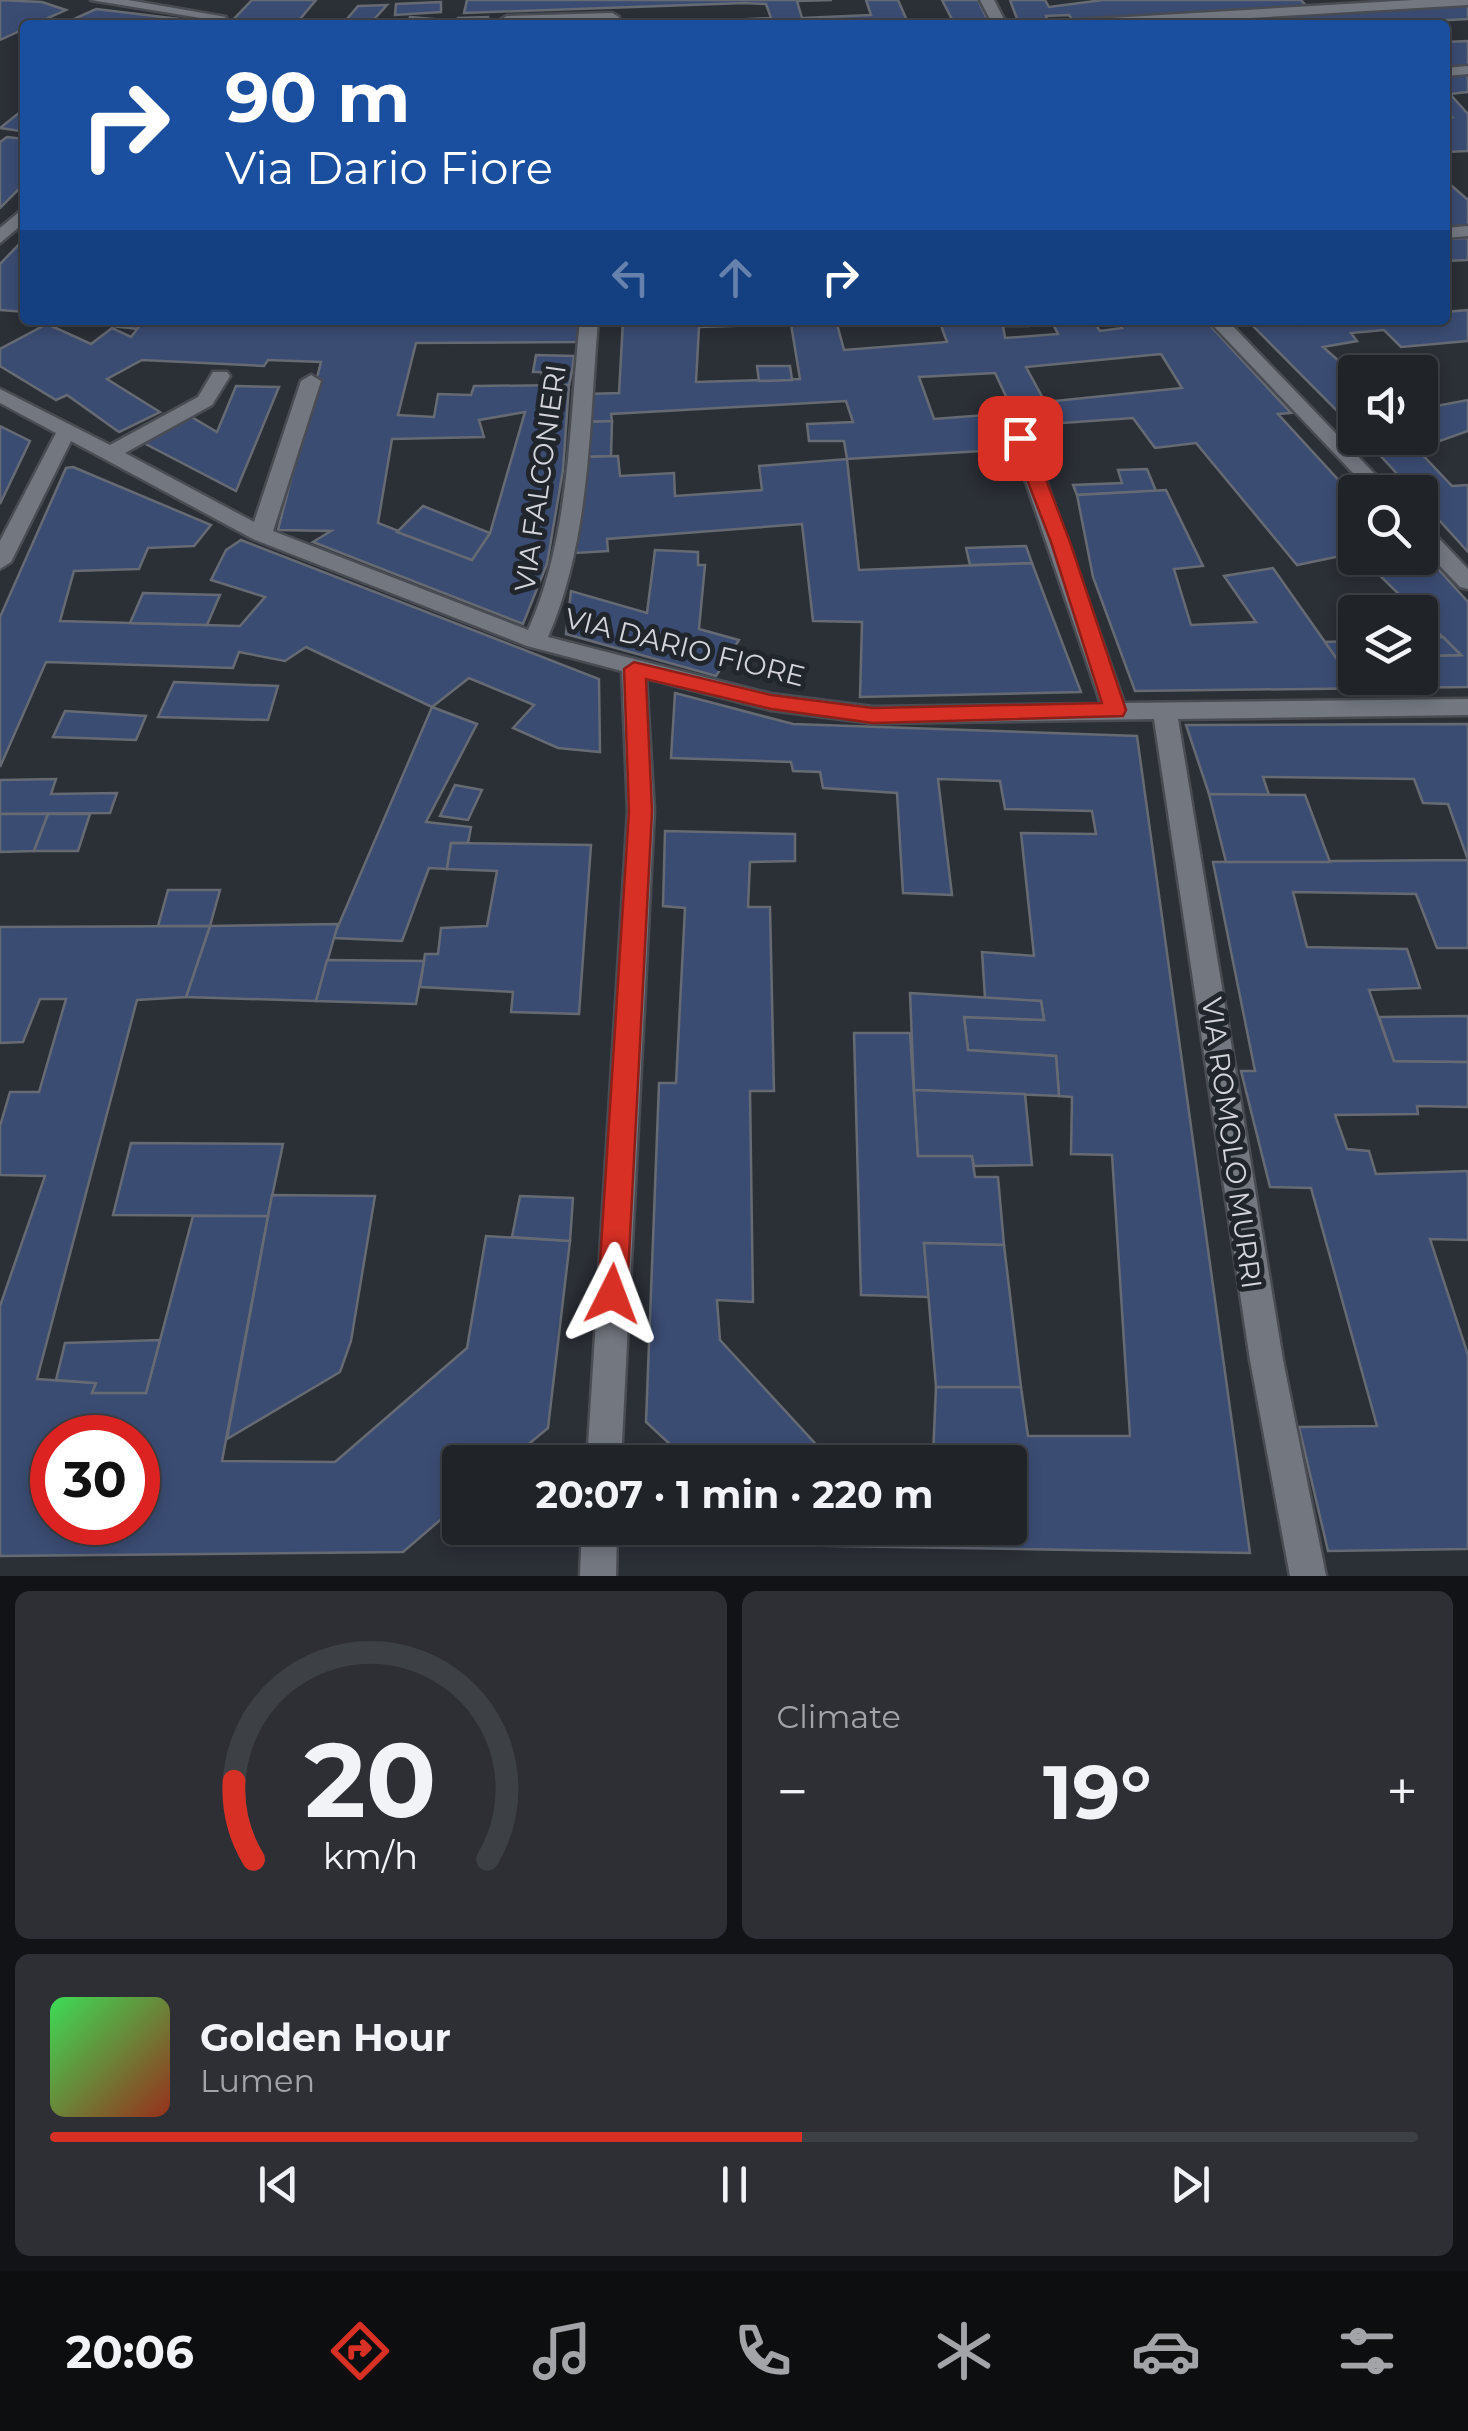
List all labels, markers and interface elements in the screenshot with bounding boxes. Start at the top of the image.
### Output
text: 90 m [225,54,410,140]
icon: right [60,60,190,190]
text: Via Dario Fiore [225,140,553,195]
icon: left [603,250,658,305]
icon: ahead [708,250,763,305]
icon: right [813,250,868,305]
map controls [1338,355,1438,695]
button: sound [1338,355,1438,455]
street label: VIA FALCONIERI [507,362,573,594]
pin [978,396,1063,481]
icon: arrive [993,411,1048,466]
button: search [1338,475,1438,575]
button: layers [1338,595,1438,695]
street label: VIA DARIO FIORE [561,601,809,693]
street label: VIA ROMOLO MURRI [1195,995,1269,1291]
position arrow [560,1242,664,1346]
speed limit sign: 30 [30,1415,160,1545]
text: 20:07 · 1 min · 220 m [536,1471,933,1518]
text: Climate [777,1697,901,1736]
text: 20 [305,1716,437,1843]
text: 19° [1043,1746,1152,1838]
text: − [777,1758,808,1825]
text: + [1386,1758,1418,1825]
text: km/h [323,1834,418,1878]
text: Golden Hour [200,2014,451,2061]
text: Lumen [200,2061,315,2100]
icon: previous [251,2157,306,2212]
icon: pause [707,2157,762,2212]
icon: next [1163,2157,1218,2212]
icon: directions [325,2316,395,2386]
icon: music [527,2316,597,2386]
icon: phone [728,2316,798,2386]
icon: climate [929,2316,999,2386]
icon: car [1131,2316,1201,2386]
icon: filters [1332,2316,1402,2386]
text: 20:06 [66,2324,194,2379]

